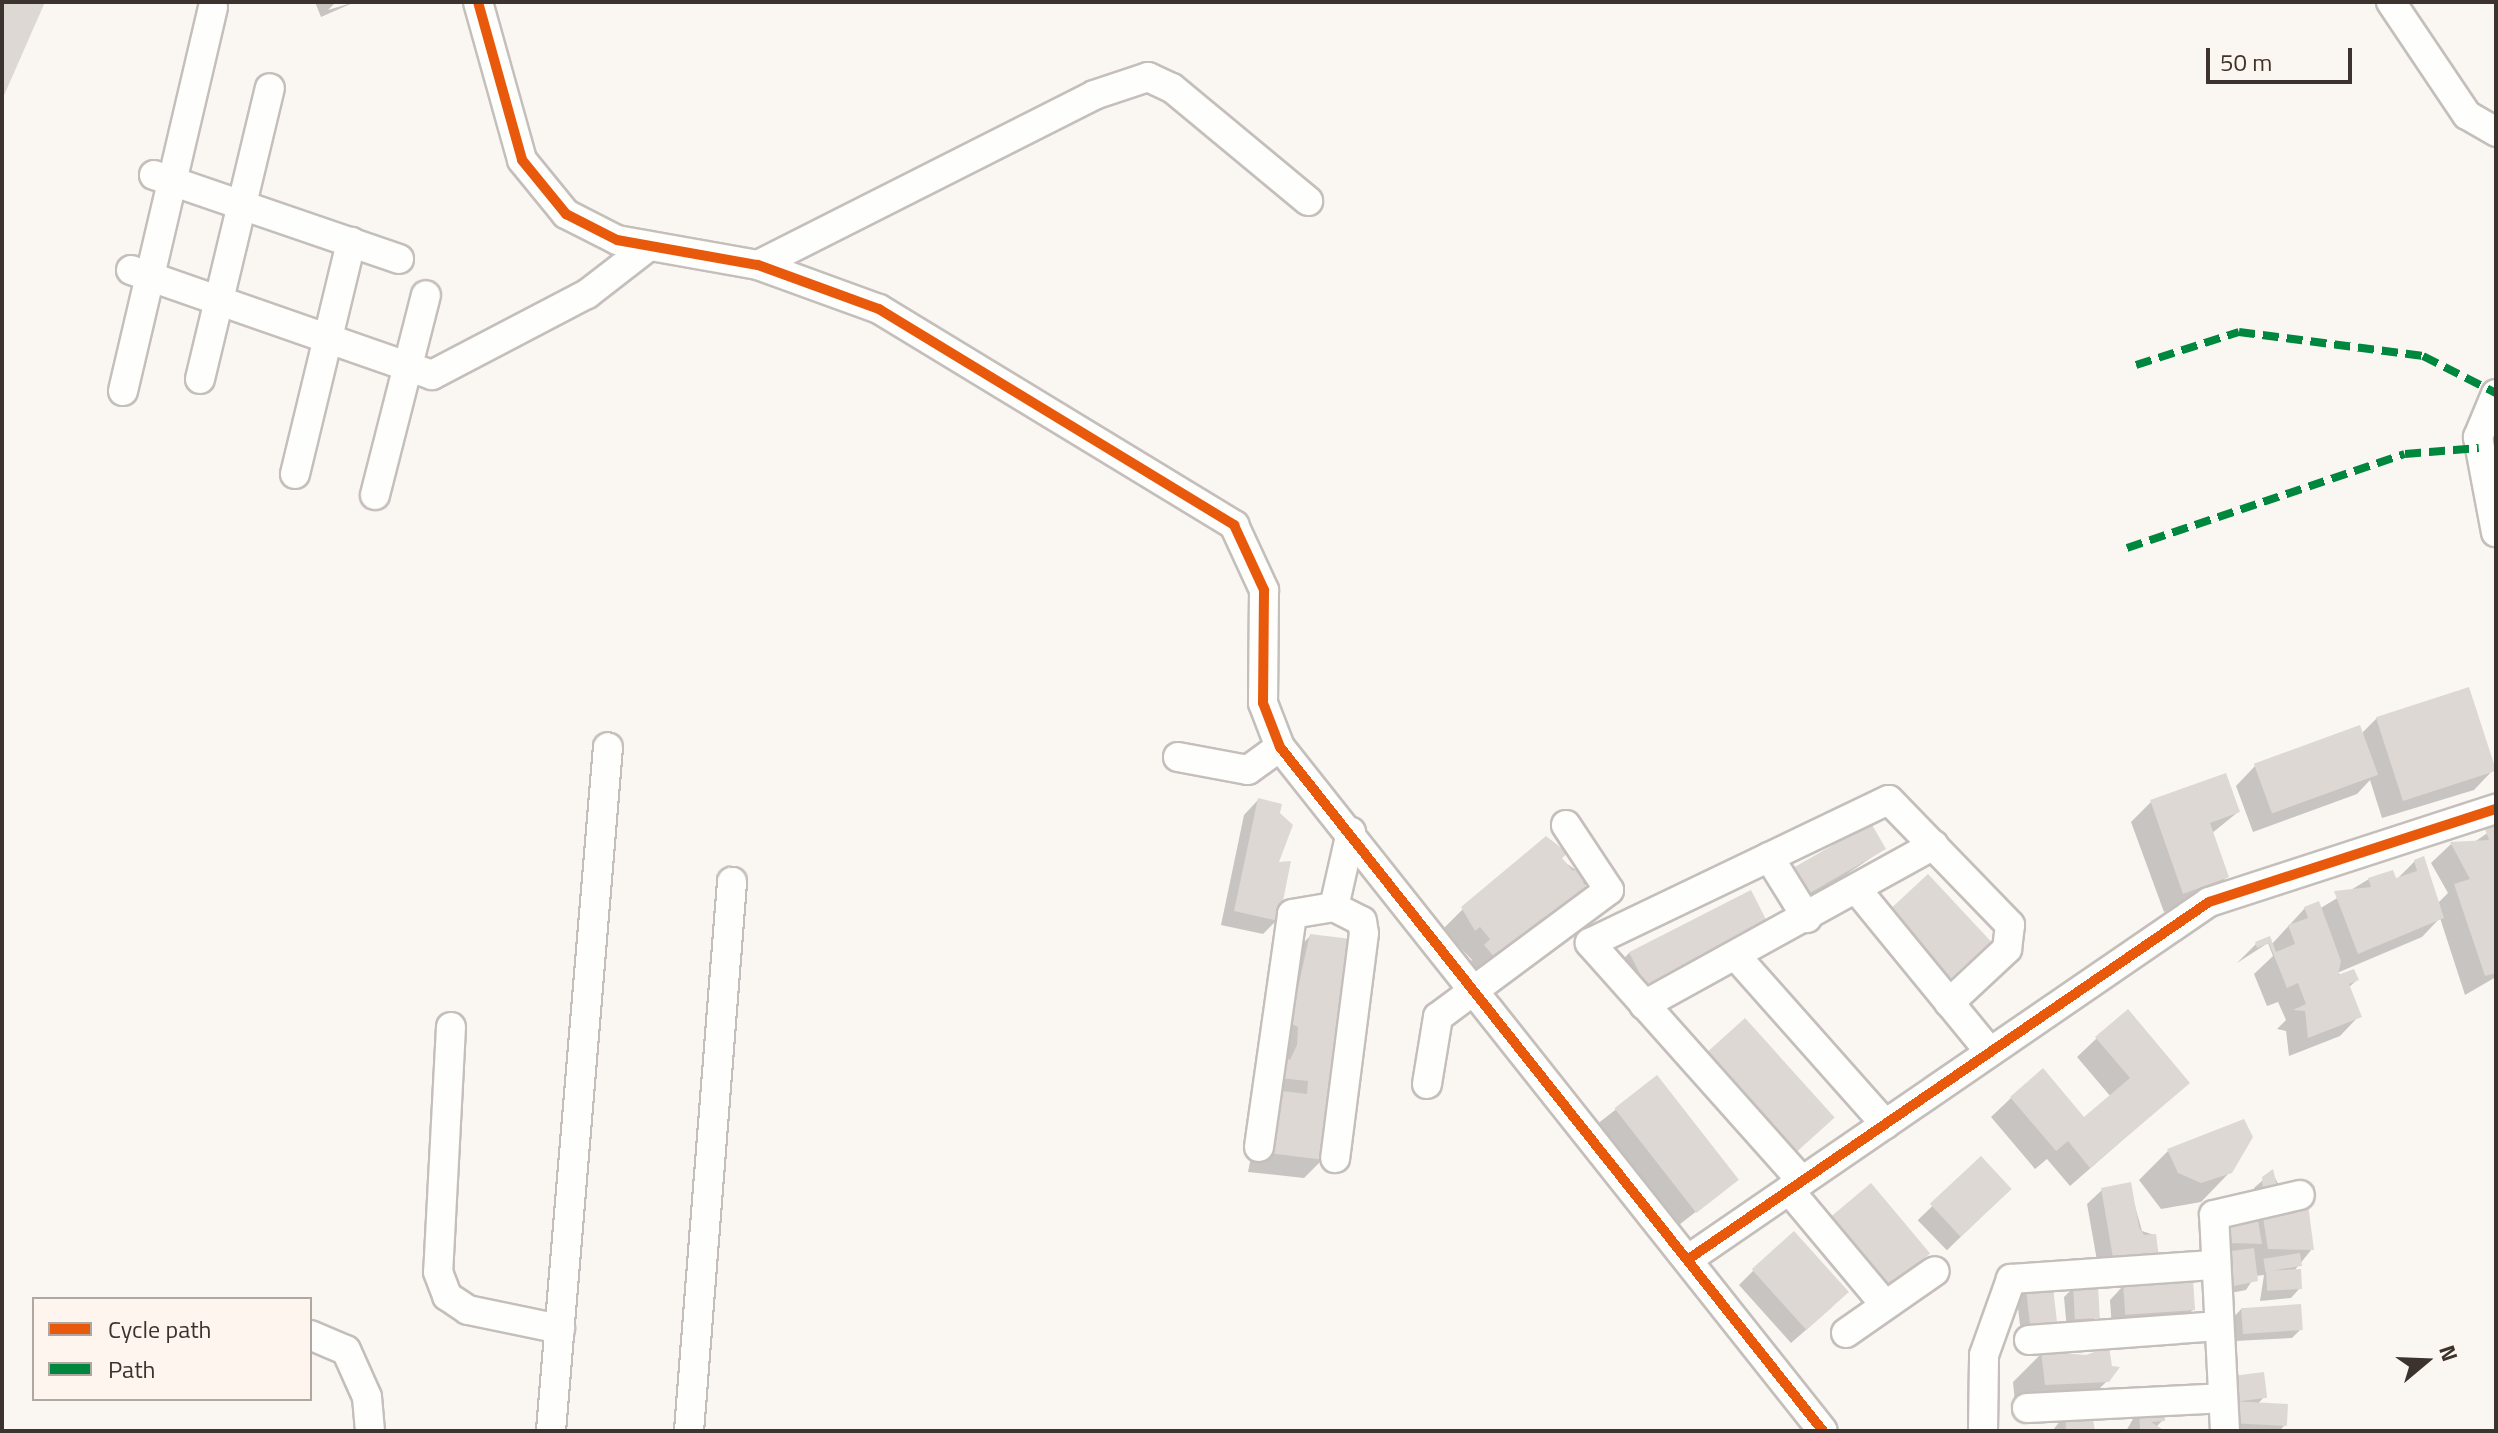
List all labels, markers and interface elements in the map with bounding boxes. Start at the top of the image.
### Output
scale bar [2210,32,2356,82]
text: 50 m [2220,44,2272,80]
legend [32,1297,312,1401]
text: Cycle path [108,1311,211,1347]
north arrow [2386,1321,2466,1401]
text: N [2430,1340,2467,1366]
text: Path [108,1351,155,1387]

